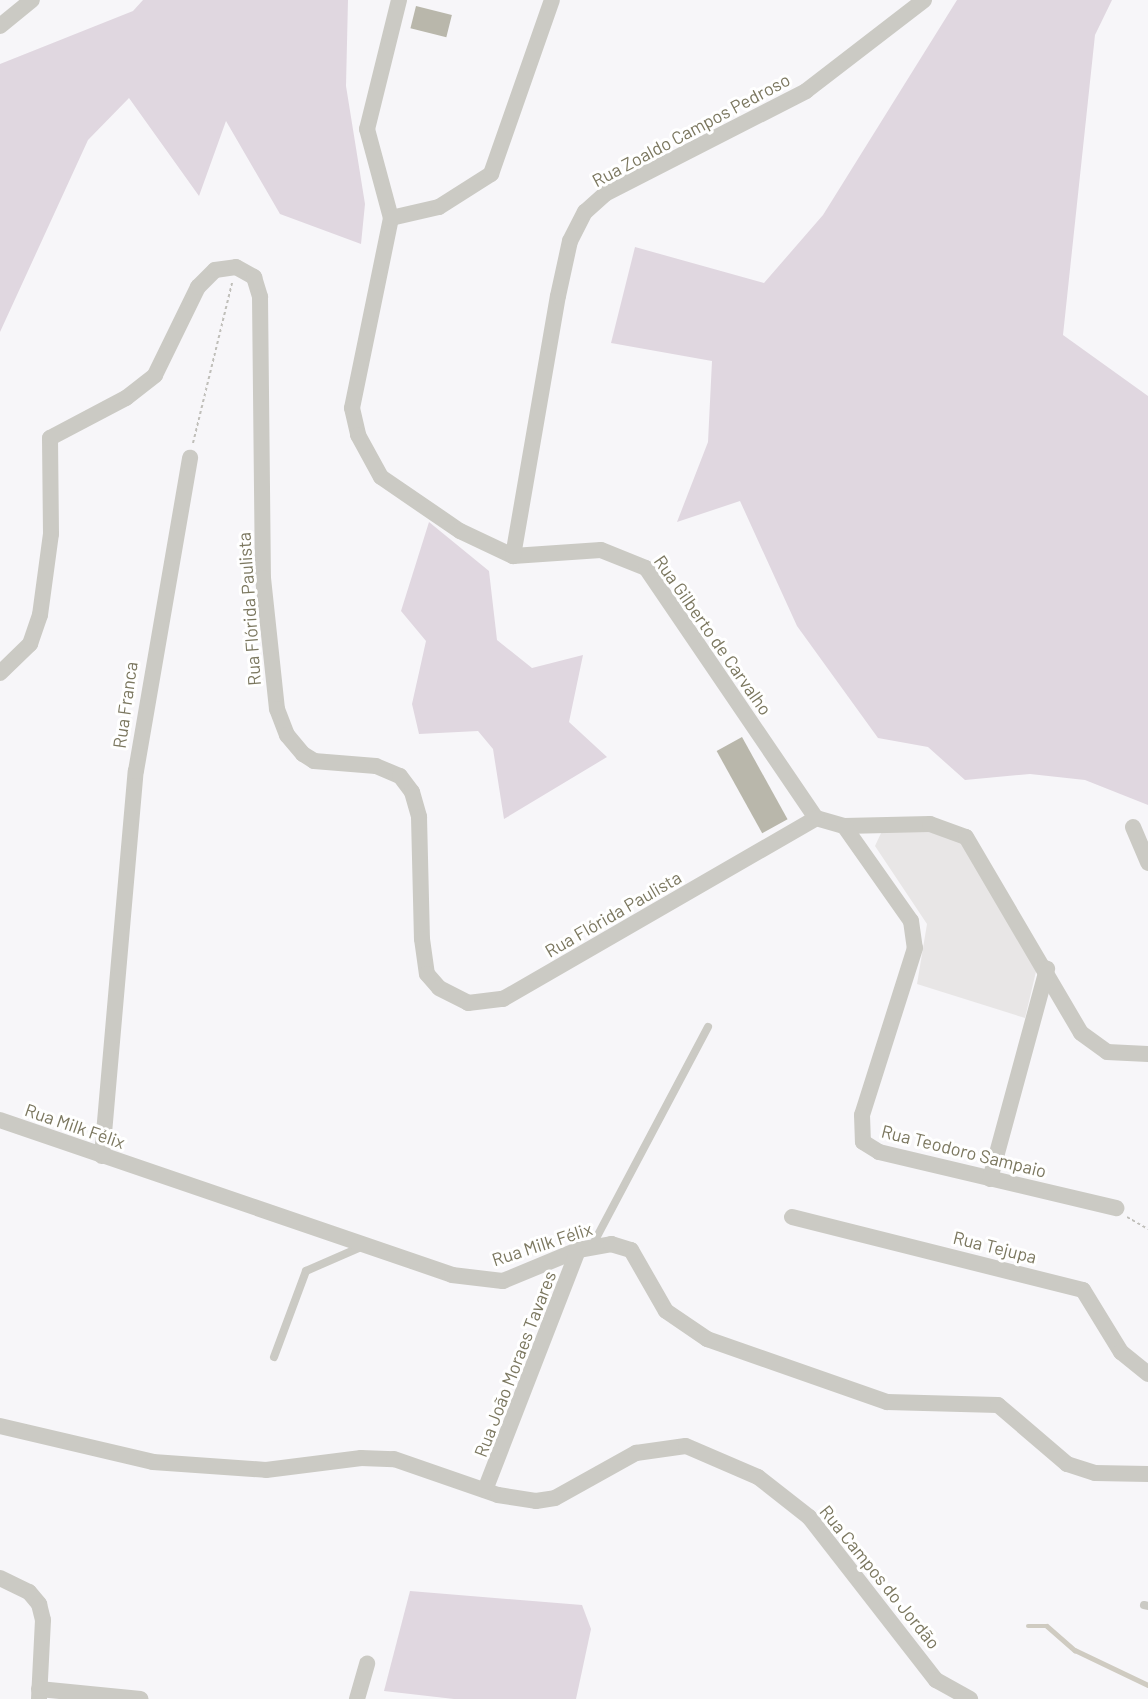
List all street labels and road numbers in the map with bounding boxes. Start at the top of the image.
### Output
street label: Rua Zoaldo Campos Pedroso [588,69,794,191]
street label: Rua Flórida Paulista [233,532,265,686]
street label: Rua Gilberto de Carvalho [650,551,776,719]
street label: Rua Franca [108,660,142,750]
street label: Rua Flórida Paulista [541,866,685,962]
street label: Rua Milk Félix [22,1099,128,1153]
street label: Rua Teodoro Sampaio [879,1120,1049,1182]
street label: Rua Milk Félix [489,1218,595,1270]
street label: Rua Tejupa [951,1226,1039,1268]
street label: Rua João Moraes Tavares [470,1268,560,1460]
street label: Rua Campos do Jordão [815,1501,945,1653]

